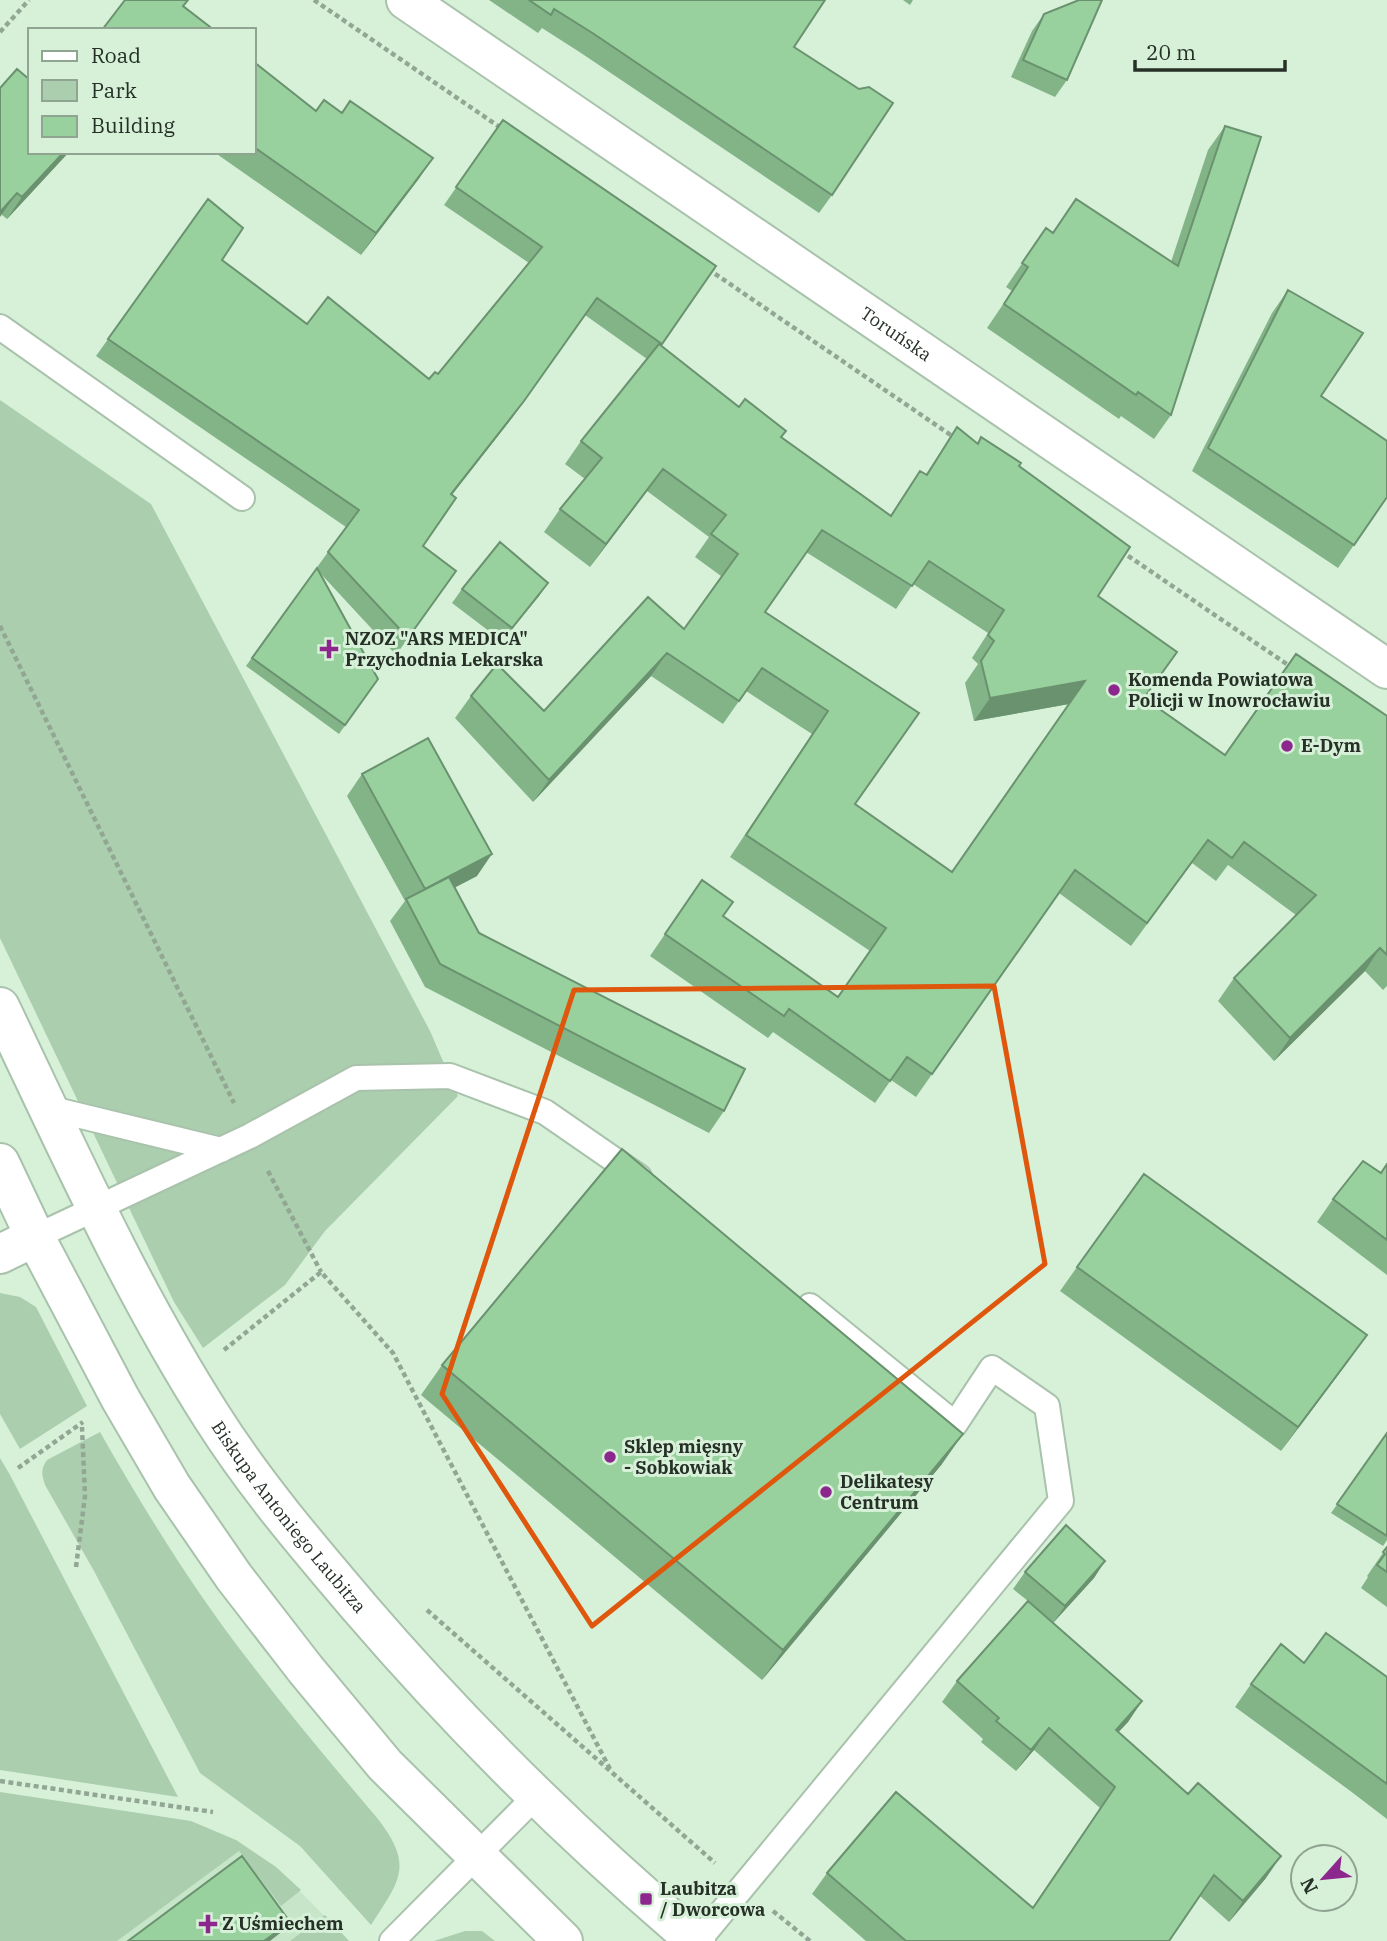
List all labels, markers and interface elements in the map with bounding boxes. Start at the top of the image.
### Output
legend [28,28,256,154]
scale bar [1135,28,1286,72]
text: 20 m [1146,38,1196,66]
text: Road [91,41,141,69]
text: Park [91,76,138,104]
text: Building [91,111,176,139]
street label: Toruńska [856,301,936,366]
place label: NZOZ "ARS MEDICA" Przychodnia Lekarska [345,627,543,671]
marker: NZOZ "ARS MEDICA" Przychodnia Lekarska [319,639,339,659]
place label: Komenda Powiatowa Policji w Inowrocławiu [1128,668,1331,712]
marker: Komenda Powiatowa Policji w Inowrocławiu [1106,682,1122,698]
place label: E-Dym [1301,734,1362,757]
marker: E-Dym [1279,738,1295,754]
street label: Biskupa Antoniego Laubitza [207,1416,371,1618]
place label: Sklep mięsny - Sobkowiak [624,1435,744,1479]
marker: Sklep mięsny - Sobkowiak [602,1449,618,1465]
place label: Delikatesy Centrum [840,1470,934,1514]
marker: Delikatesy Centrum [818,1484,834,1500]
north arrow [1289,1843,1359,1913]
text: N [1295,1874,1323,1898]
place label: Laubitza / Dworcowa [660,1877,765,1921]
marker: Laubitza / Dworcowa [638,1891,654,1907]
place label: Z Uśmiechem [222,1912,344,1935]
marker: Z Uśmiechem [200,1916,216,1932]

